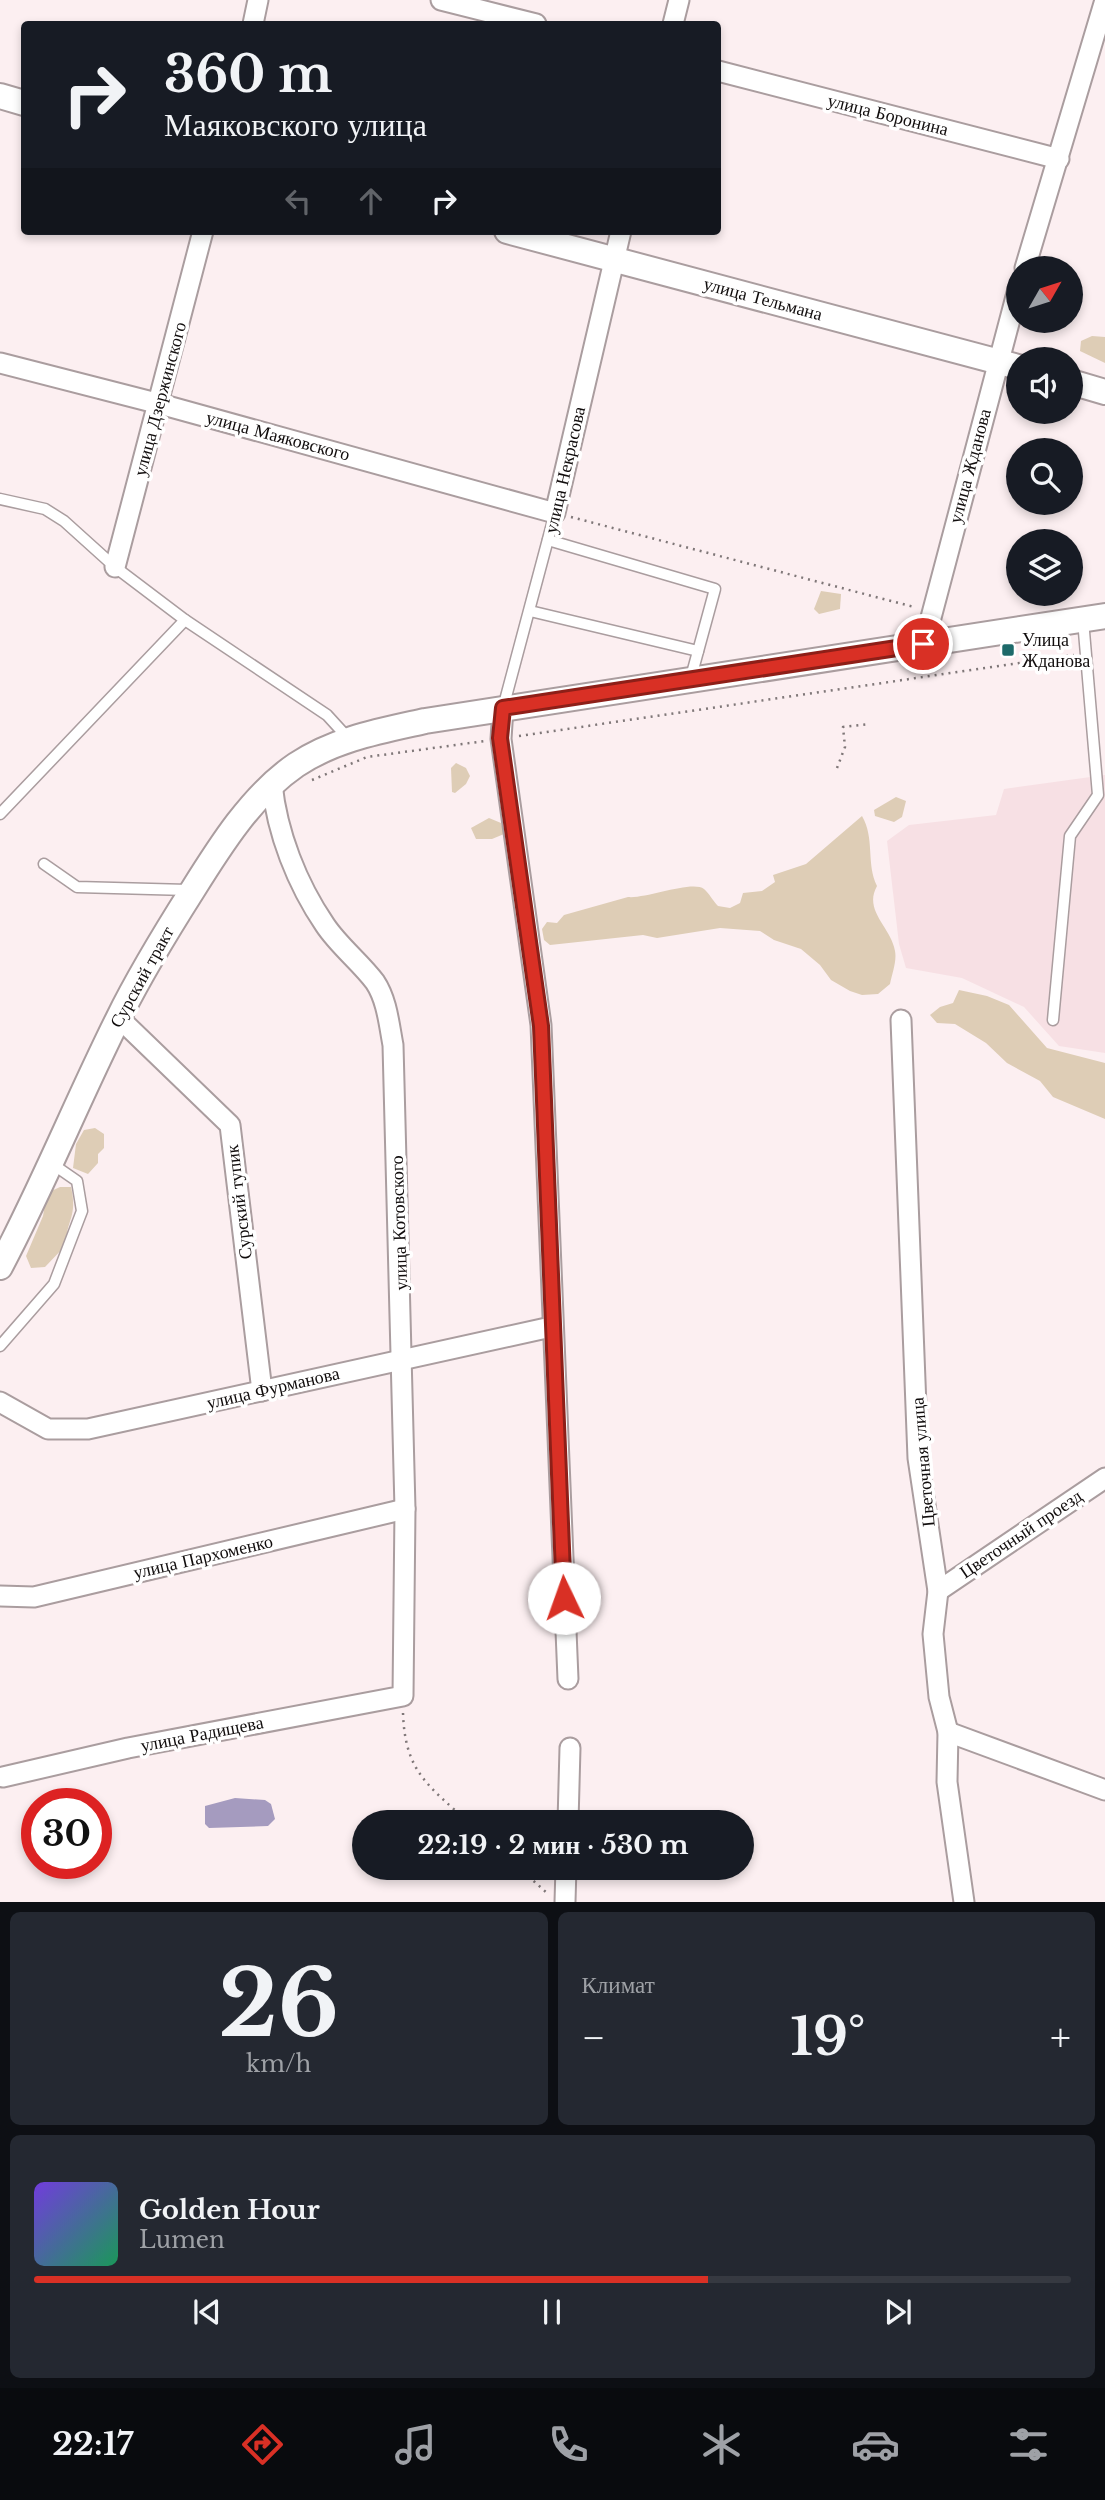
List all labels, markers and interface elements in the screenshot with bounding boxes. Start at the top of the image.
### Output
text: 360 m [164,44,332,105]
icon: right [49,49,140,140]
street label: улица Боронина [825,89,951,141]
text: Маяковского улица [164,105,427,145]
icon: left [279,182,317,220]
icon: ahead [352,182,390,220]
icon: right [425,182,463,220]
north arrow [1006,256,1083,332]
map controls [1006,256,1083,606]
street label: улица Тельмана [701,273,825,325]
street label: улица Дзержинского [129,319,191,479]
button: sound [1006,347,1083,424]
street label: улица Некрасова [540,404,590,536]
street label: улица Маяковского [204,406,352,466]
street label: улица Жданова [944,406,996,526]
button: search [1006,438,1083,515]
button: layers [1006,529,1083,606]
pin [893,614,953,674]
icon: arrive [904,625,942,663]
place label: Улица Жданова [1022,629,1090,672]
marker: Улица Жданова [1000,642,1016,658]
street label: Сурский тракт [105,923,179,1031]
street label: Сурский тупик [221,1143,257,1261]
street label: улица Котовского [386,1155,412,1291]
street label: улица Фурманова [204,1362,342,1414]
street label: Цветочная улица [906,1396,940,1528]
street label: Цветочный проезд [956,1485,1086,1583]
street label: улица Пархоменко [131,1530,275,1584]
position arrow [527,1561,601,1635]
street label: улица Радищева [139,1711,265,1757]
speed limit sign: 30 [21,1788,112,1879]
text: 22:19 · 2 мин · 530 m [417,1829,689,1861]
text: 26 [218,1948,339,2061]
text: Климат [582,1971,655,1999]
text: 19° [790,2005,865,2069]
text: − [582,2014,606,2061]
text: + [1050,2014,1071,2061]
text: km/h [246,2050,311,2078]
text: Golden Hour [139,2194,320,2226]
text: Lumen [139,2226,225,2254]
icon: previous [188,2293,226,2331]
icon: pause [533,2293,571,2331]
icon: next [879,2293,917,2331]
icon: directions [238,2420,287,2469]
icon: music [391,2420,440,2469]
icon: phone [544,2420,593,2469]
icon: climate [697,2420,746,2469]
icon: car [851,2420,900,2469]
icon: filters [1004,2420,1053,2469]
text: 22:17 [52,2424,133,2464]

